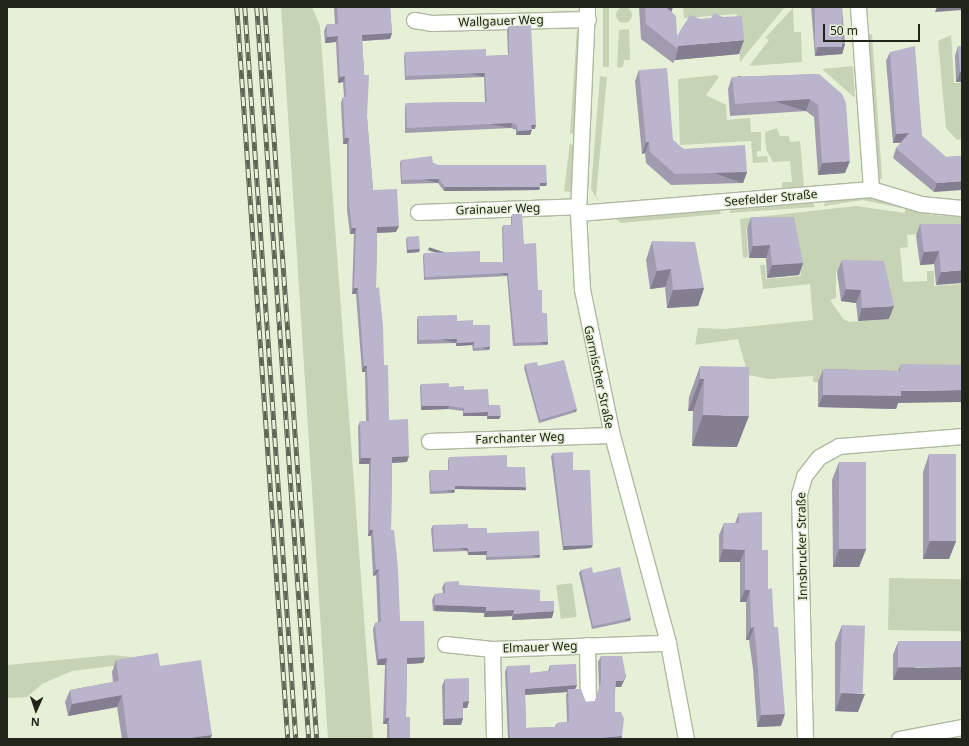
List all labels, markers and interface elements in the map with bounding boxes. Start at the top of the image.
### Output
street label: Wallgauer Weg [458,12,544,30]
scale bar [825,16,922,42]
text: 50 m [830,22,858,39]
street label: Seefelder Straße [724,187,818,209]
street label: Grainauer Weg [455,200,541,218]
street label: Garmischer Straße [581,324,617,430]
street label: Farchanter Weg [475,429,565,447]
street label: Innsbrucker Straße [794,492,810,600]
street label: Elmauer Weg [502,638,578,656]
north arrow [16,690,56,730]
text: N [30,715,40,730]

